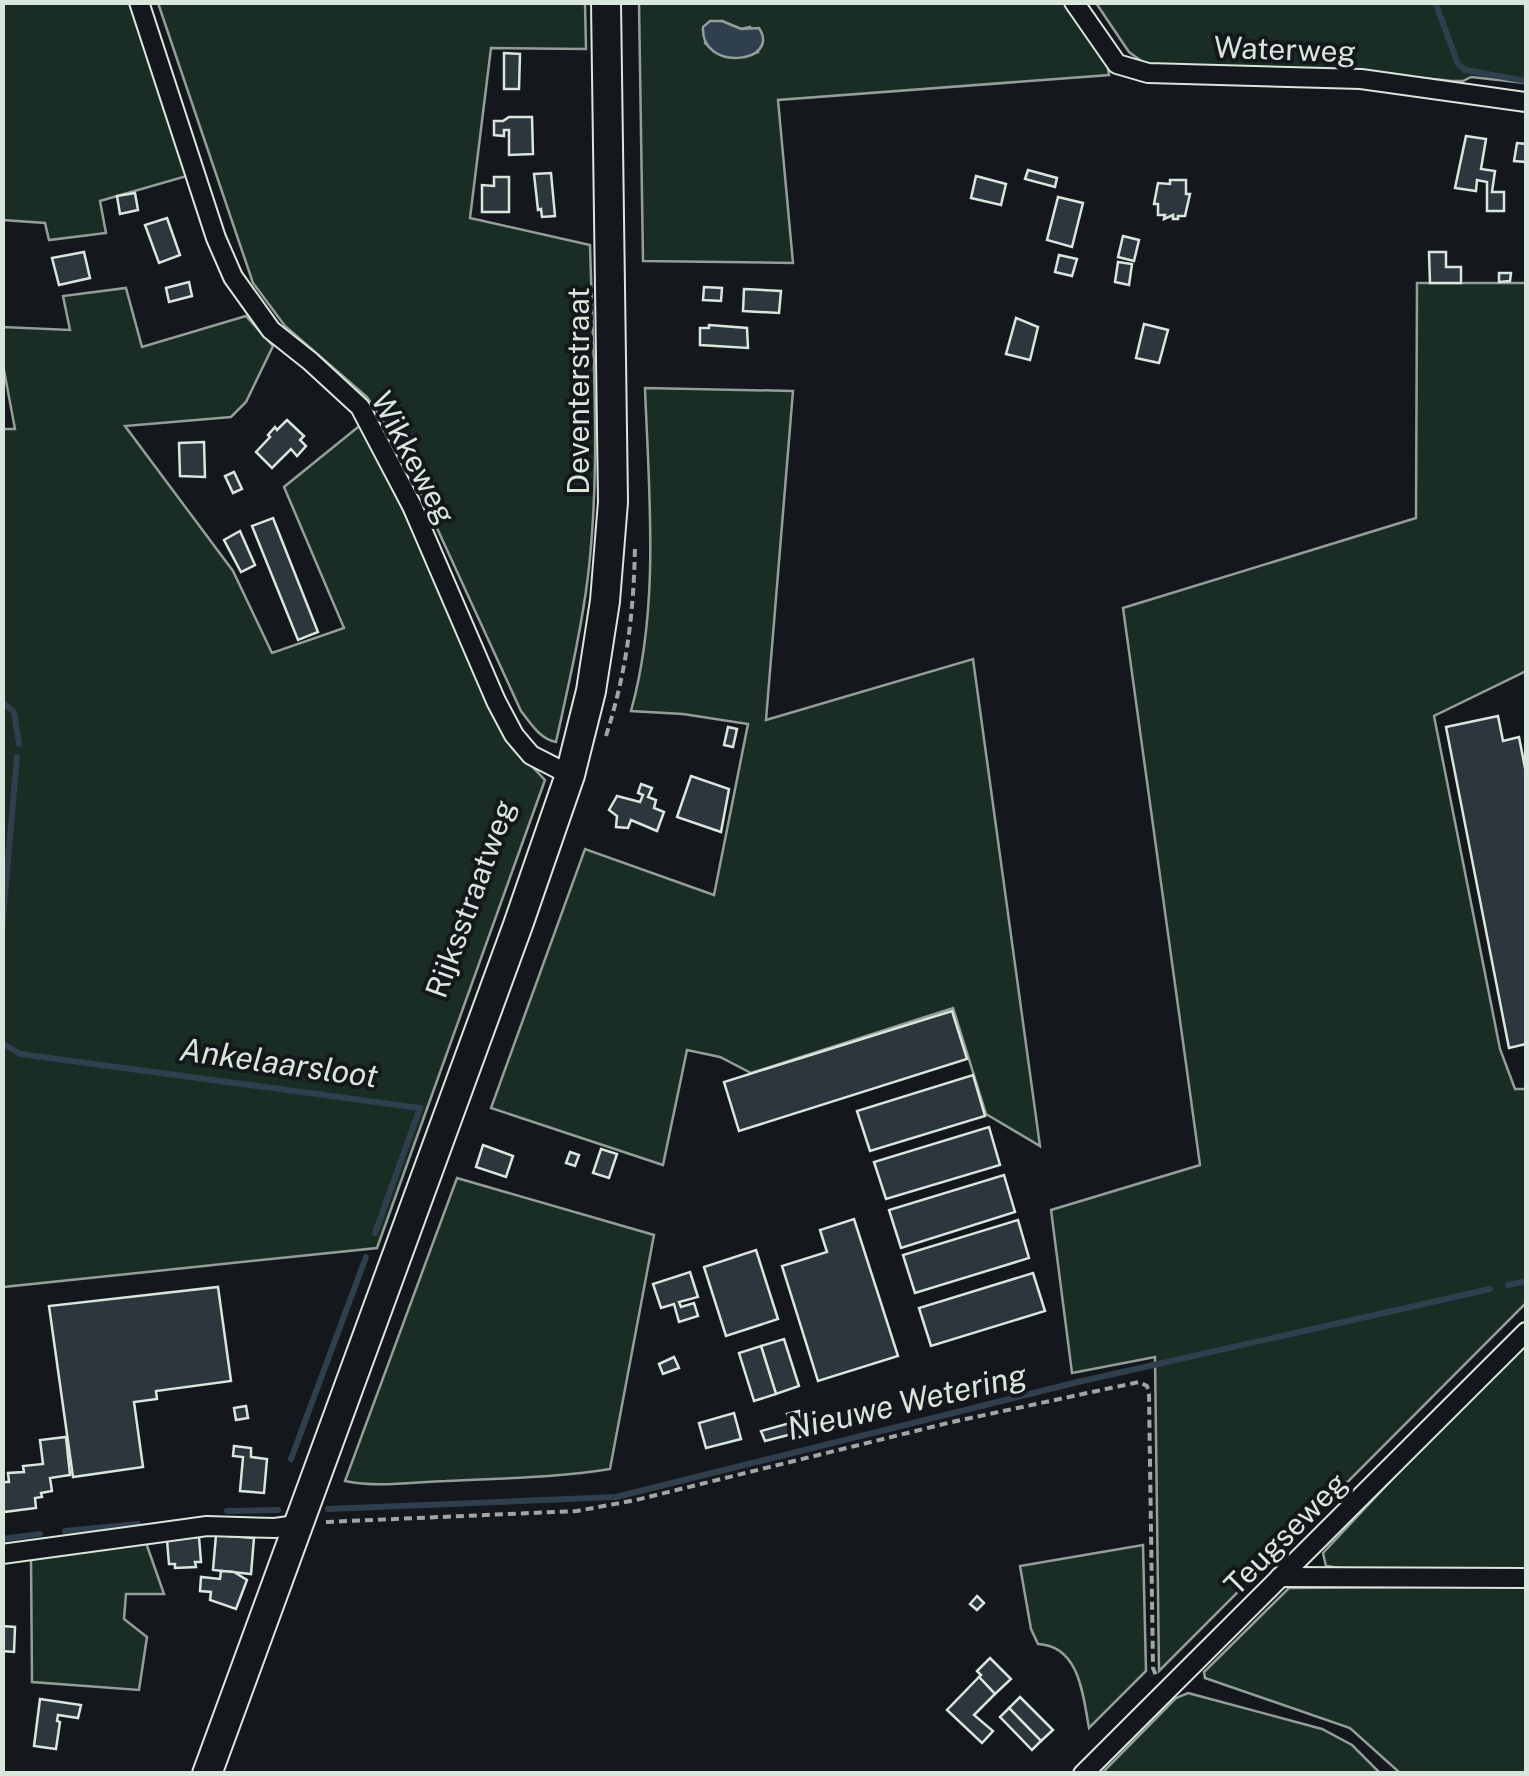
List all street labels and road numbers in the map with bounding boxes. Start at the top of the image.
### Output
street label: Waterweg [1213,29,1357,69]
street label: Deventerstraat [560,287,596,495]
street label: Wikkeweg [364,385,464,530]
street label: Rijksstraatweg [418,795,522,1002]
street label: Teugseweg [1216,1464,1354,1602]

